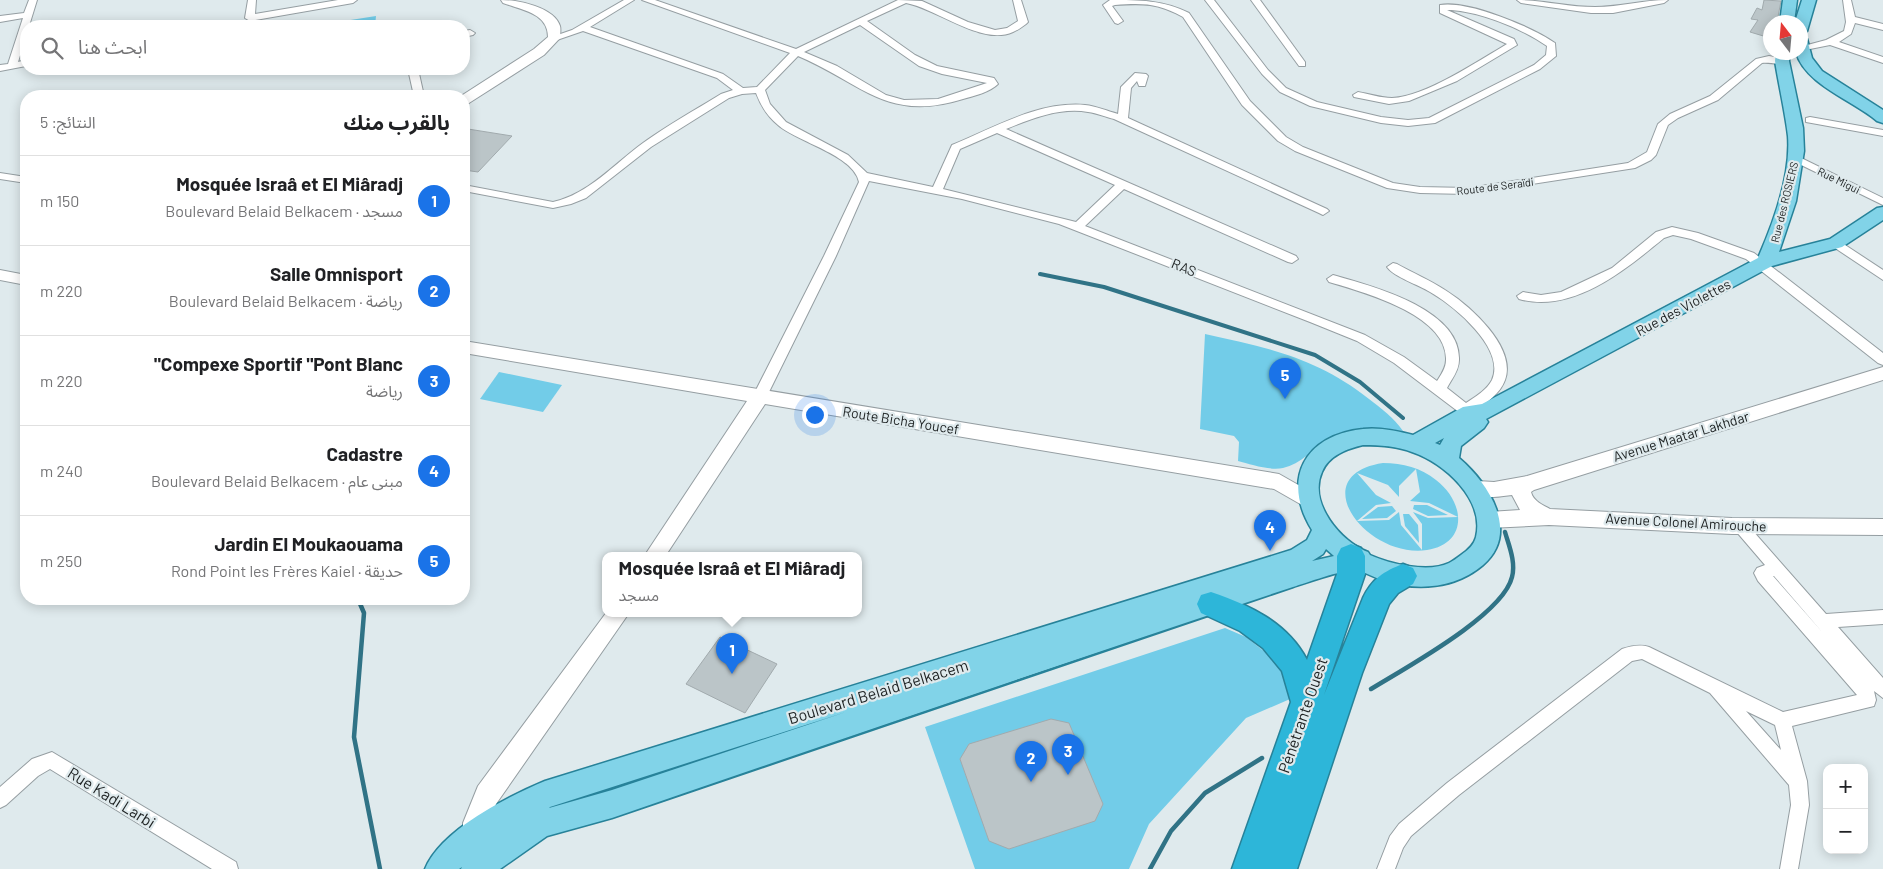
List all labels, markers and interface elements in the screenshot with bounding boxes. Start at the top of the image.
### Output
north arrow [1763,15,1808,60]
search box [20,20,470,75]
icon: search [38,34,66,62]
text: ابحث هنا [78,35,147,58]
text: بالقرب منك [343,109,450,134]
text: النتائج: 5 [40,112,96,131]
street label: Rue des ROSIERS [1768,160,1800,244]
street label: Rue Migui [1815,164,1863,196]
text: Mosquée Israâ et El Miâradj [176,172,403,195]
street label: Route de Seraïdi [1456,175,1534,197]
text: 150 m [40,191,79,210]
text: 1 [431,191,437,210]
text: مسجد · Boulevard Belaid Belkacem [165,201,403,220]
street label: RAS [1169,254,1199,280]
text: Salle Omnisport [270,262,403,285]
street label: Rue des Violettes [1633,275,1734,339]
text: 220 m [40,281,83,300]
text: 2 [430,281,438,300]
text: رياضة · Boulevard Belaid Belkacem [169,291,403,310]
text: Compexe Sportif "Pont Blanc" [154,352,403,375]
pin: 5 [1269,358,1301,399]
text: 220 m [40,371,83,390]
text: 3 [430,371,438,390]
text: رياضة [366,381,403,400]
your location [802,402,828,428]
street label: Route Bicha Youcef [842,402,960,438]
street label: Avenue Maatar Lakhdar [1611,407,1751,465]
text: Cadastre [327,442,403,465]
text: 240 m [40,461,83,480]
text: 4 [429,461,439,480]
text: مبنى عام · Boulevard Belaid Belkacem [151,471,403,490]
street label: Avenue Colonel Amirouche [1605,509,1767,535]
pin: 4 [1254,510,1286,551]
text: Jardin El Moukaouama [214,532,403,555]
text: 250 m [40,551,82,570]
text: 5 [430,551,438,570]
popup [602,552,862,617]
text: Mosquée Israâ et El Miâradj [619,556,845,579]
text: حديقة · Rond Point les Frères Kaiel [171,561,403,580]
text: مسجد [619,585,659,604]
pin: 1 [716,633,748,674]
street label: Boulevard Belaid Belkacem [786,655,970,727]
street label: Pénétrante Ouest [1273,655,1331,775]
pin: 3 [1052,734,1084,775]
pin: 2 [1015,741,1047,782]
street label: Rue Kadi Larbi [65,762,159,832]
map controls [1823,764,1868,854]
button: + [1823,764,1868,809]
button: − [1823,809,1868,854]

